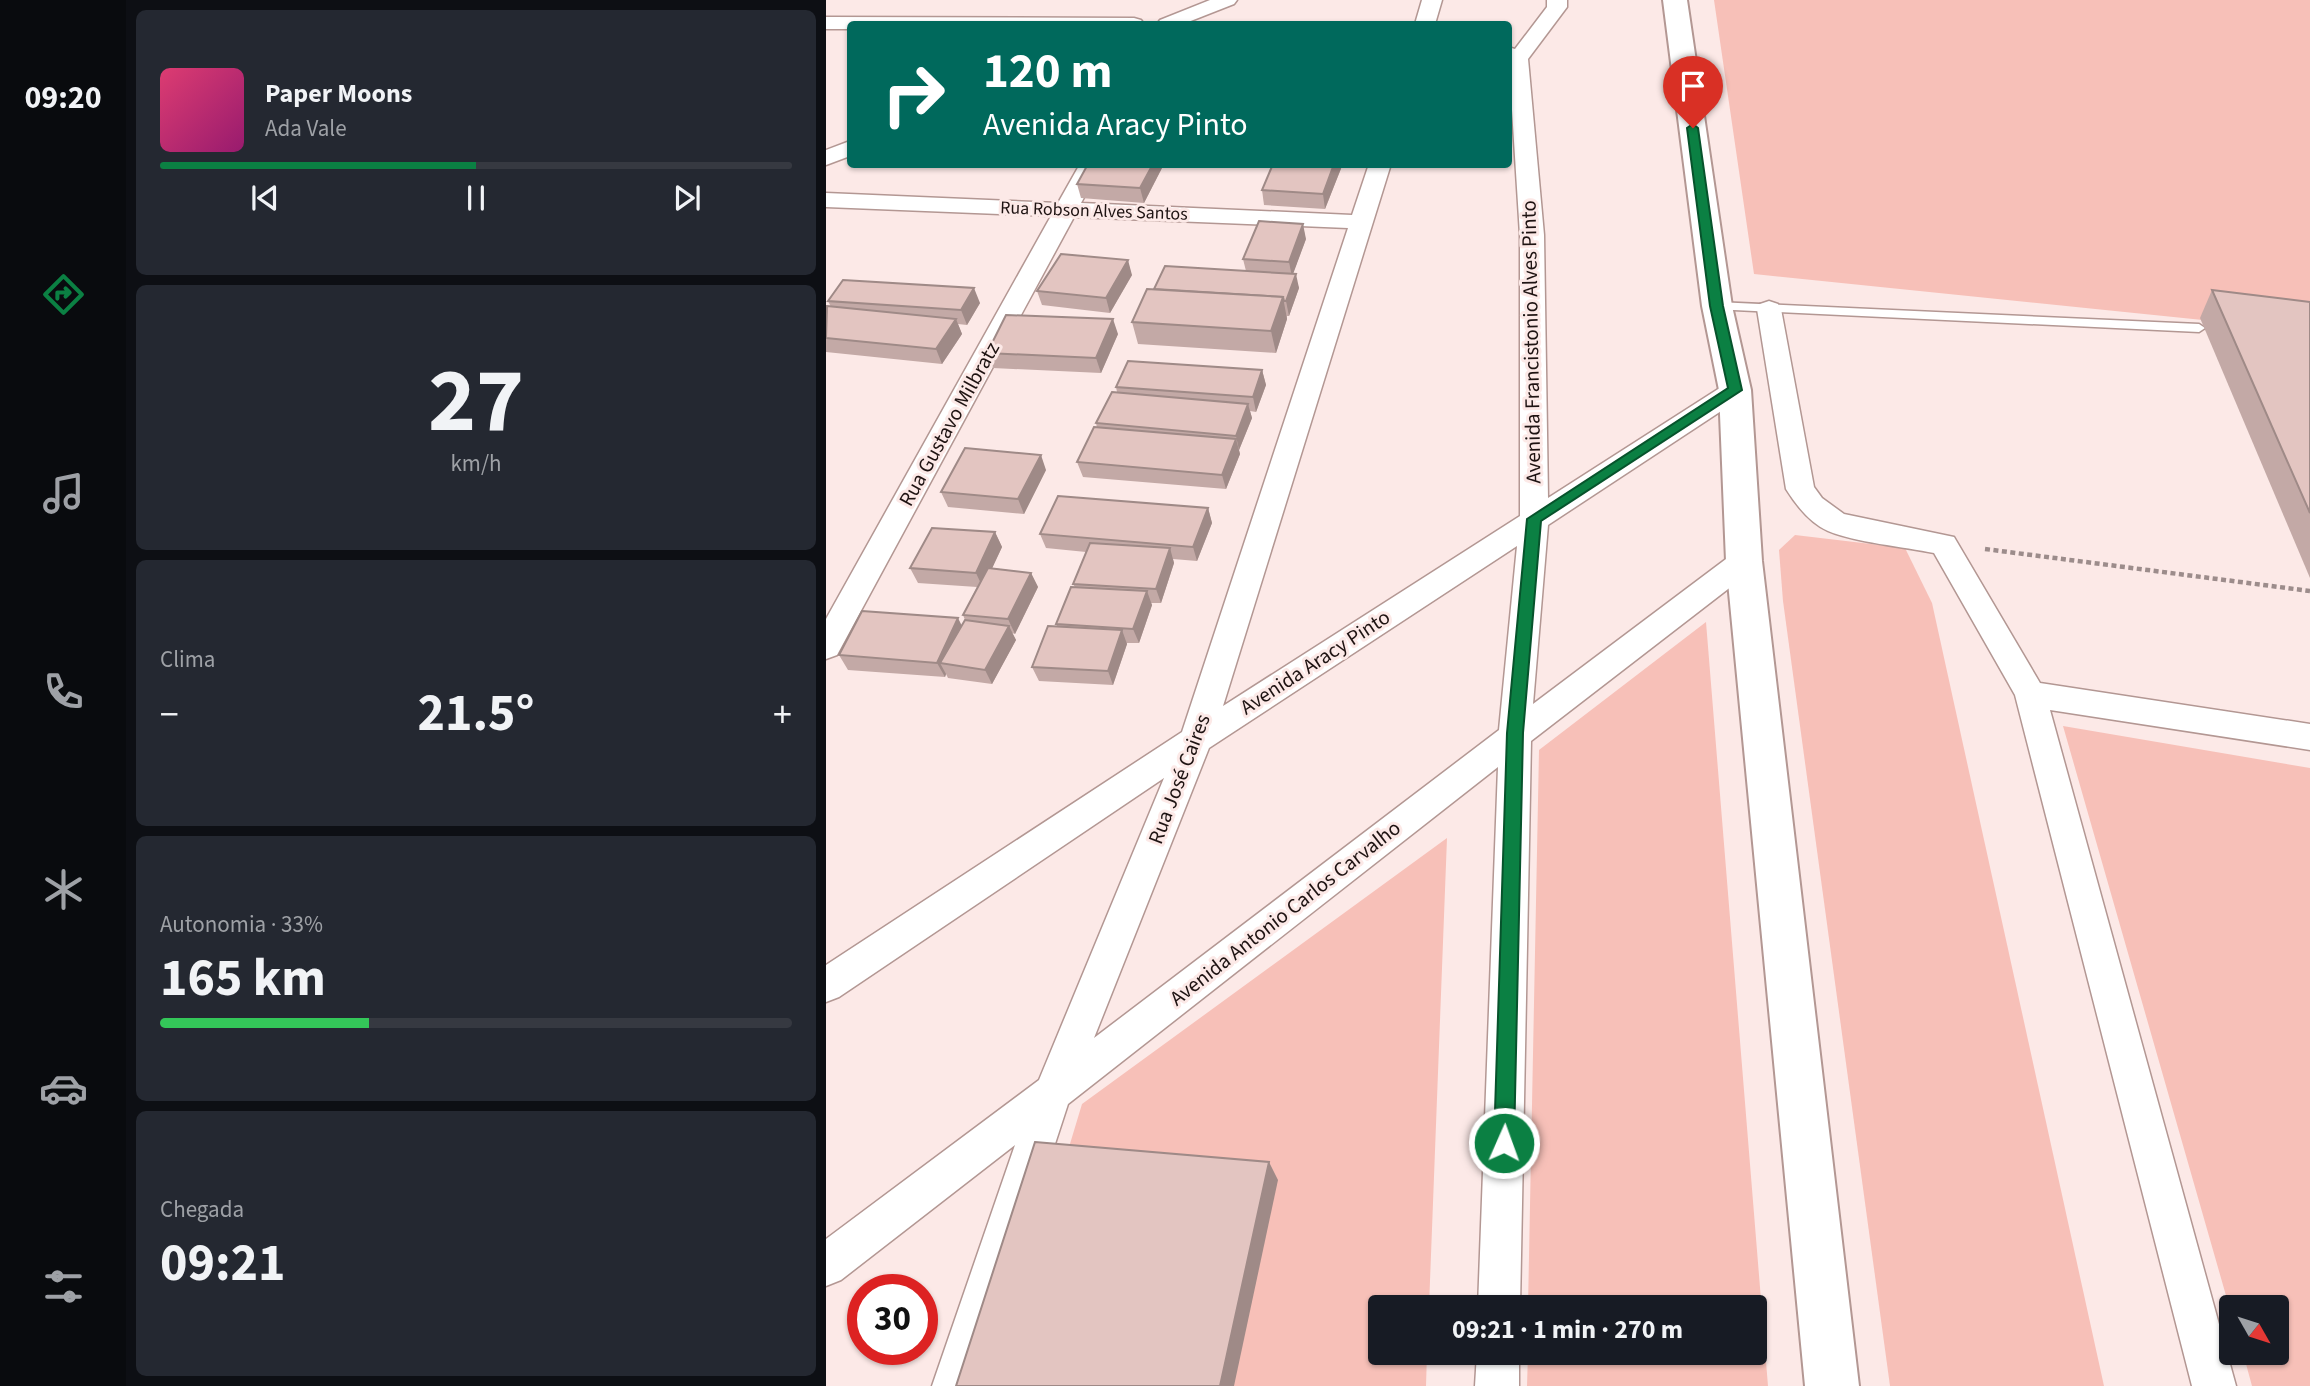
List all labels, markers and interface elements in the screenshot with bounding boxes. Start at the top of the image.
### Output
text: 120 m [983,37,1112,107]
icon: right [868,49,959,140]
pin [1663,56,1723,128]
icon: arrive [1674,67,1712,105]
text: 09:20 [24,75,102,121]
text: Paper Moons [265,75,412,112]
text: Avenida Aracy Pinto [983,102,1248,148]
text: Ada Vale [265,112,347,145]
icon: previous [246,179,284,217]
icon: pause [457,179,495,217]
icon: next [668,179,706,217]
street label: Rua Robson Alves Santos [1000,195,1188,227]
street label: Avenida Francistonio Alves Pinto [1514,200,1548,484]
icon: directions [39,270,88,319]
street label: Rua Gustavo Milbratz [891,336,1007,512]
text: 27 [428,337,524,466]
text: km/h [450,447,502,480]
icon: music [39,469,88,518]
street label: Avenida Aracy Pinto [1234,602,1396,722]
text: Clima [160,643,215,676]
icon: phone [39,667,88,716]
text: 21.5° [418,677,534,751]
text: − [160,688,179,742]
text: + [773,688,792,742]
street label: Rua José Caires [1140,709,1218,848]
street label: Avenida Antonio Carlos Carvalho [1163,813,1407,1013]
icon: climate [39,865,88,914]
text: Autonomia · 33% [160,908,323,941]
text: 165 km [160,942,326,1016]
icon: car [39,1064,88,1113]
position arrow [1467,1106,1541,1180]
text: Chegada [160,1193,244,1226]
text: 09:21 [160,1227,285,1301]
icon: filters [39,1262,88,1311]
speed limit sign: 30 [847,1274,938,1365]
north arrow [2219,1295,2289,1365]
map controls [2219,1295,2289,1365]
text: 09:21 · 1 min · 270 m [1452,1311,1683,1348]

